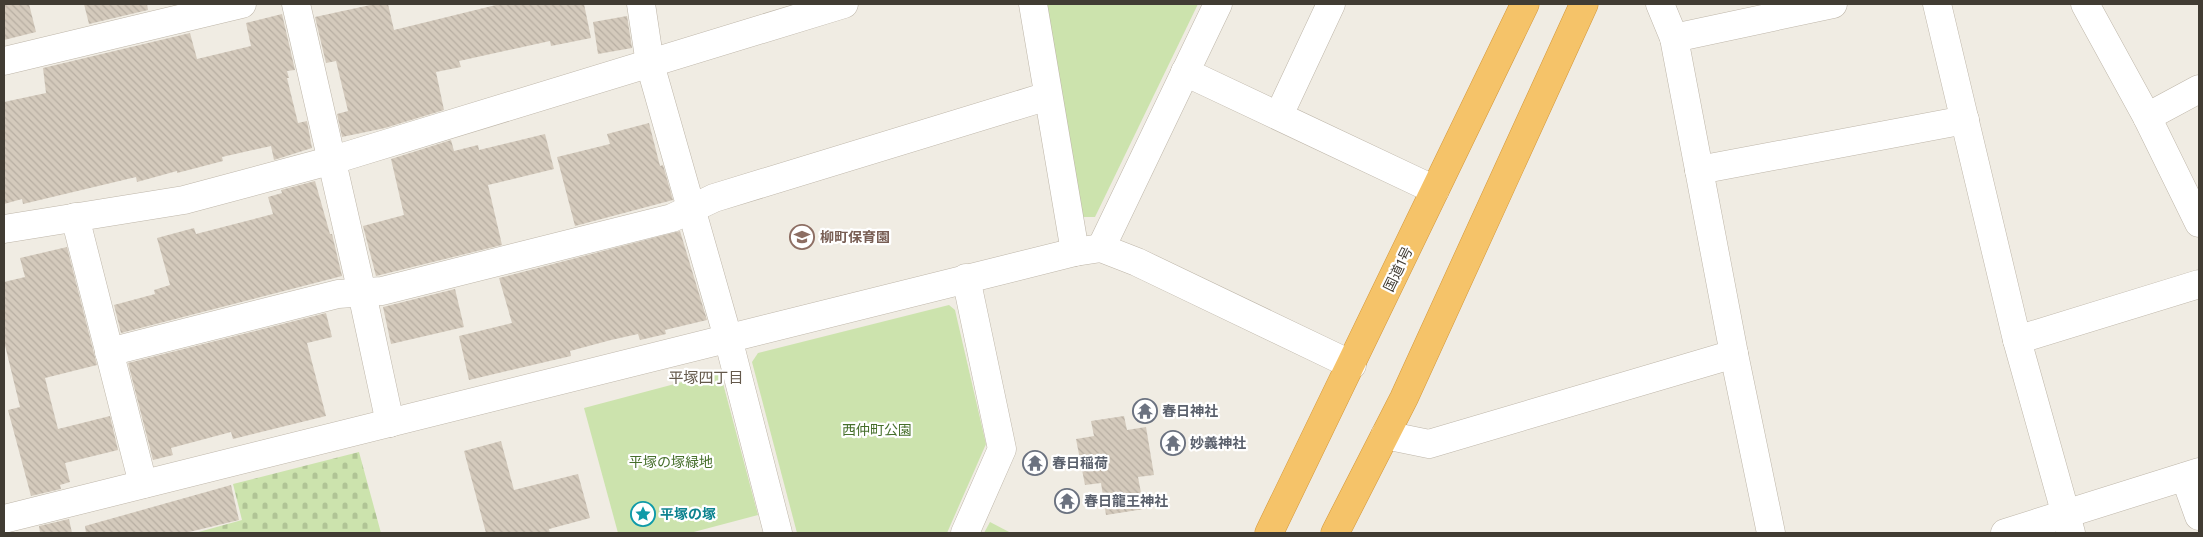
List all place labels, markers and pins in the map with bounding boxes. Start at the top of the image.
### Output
school or university icon: 柳町保育園 [789,224,815,250]
place label: 柳町保育園 [820,229,890,246]
temple icon: 春日神社 [1132,398,1158,424]
place label: 春日神社 [1162,403,1218,420]
temple icon: 妙義神社 [1160,430,1186,456]
place label: 妙義神社 [1190,435,1246,452]
temple icon: 春日稲荷 [1022,450,1048,476]
place label: 春日稲荷 [1052,455,1108,472]
temple icon: 春日龍王神社 [1054,488,1080,514]
place label: 春日龍王神社 [1084,493,1168,510]
place icon: 平塚の塚 [630,501,656,527]
place label: 平塚の塚 [660,506,716,523]

